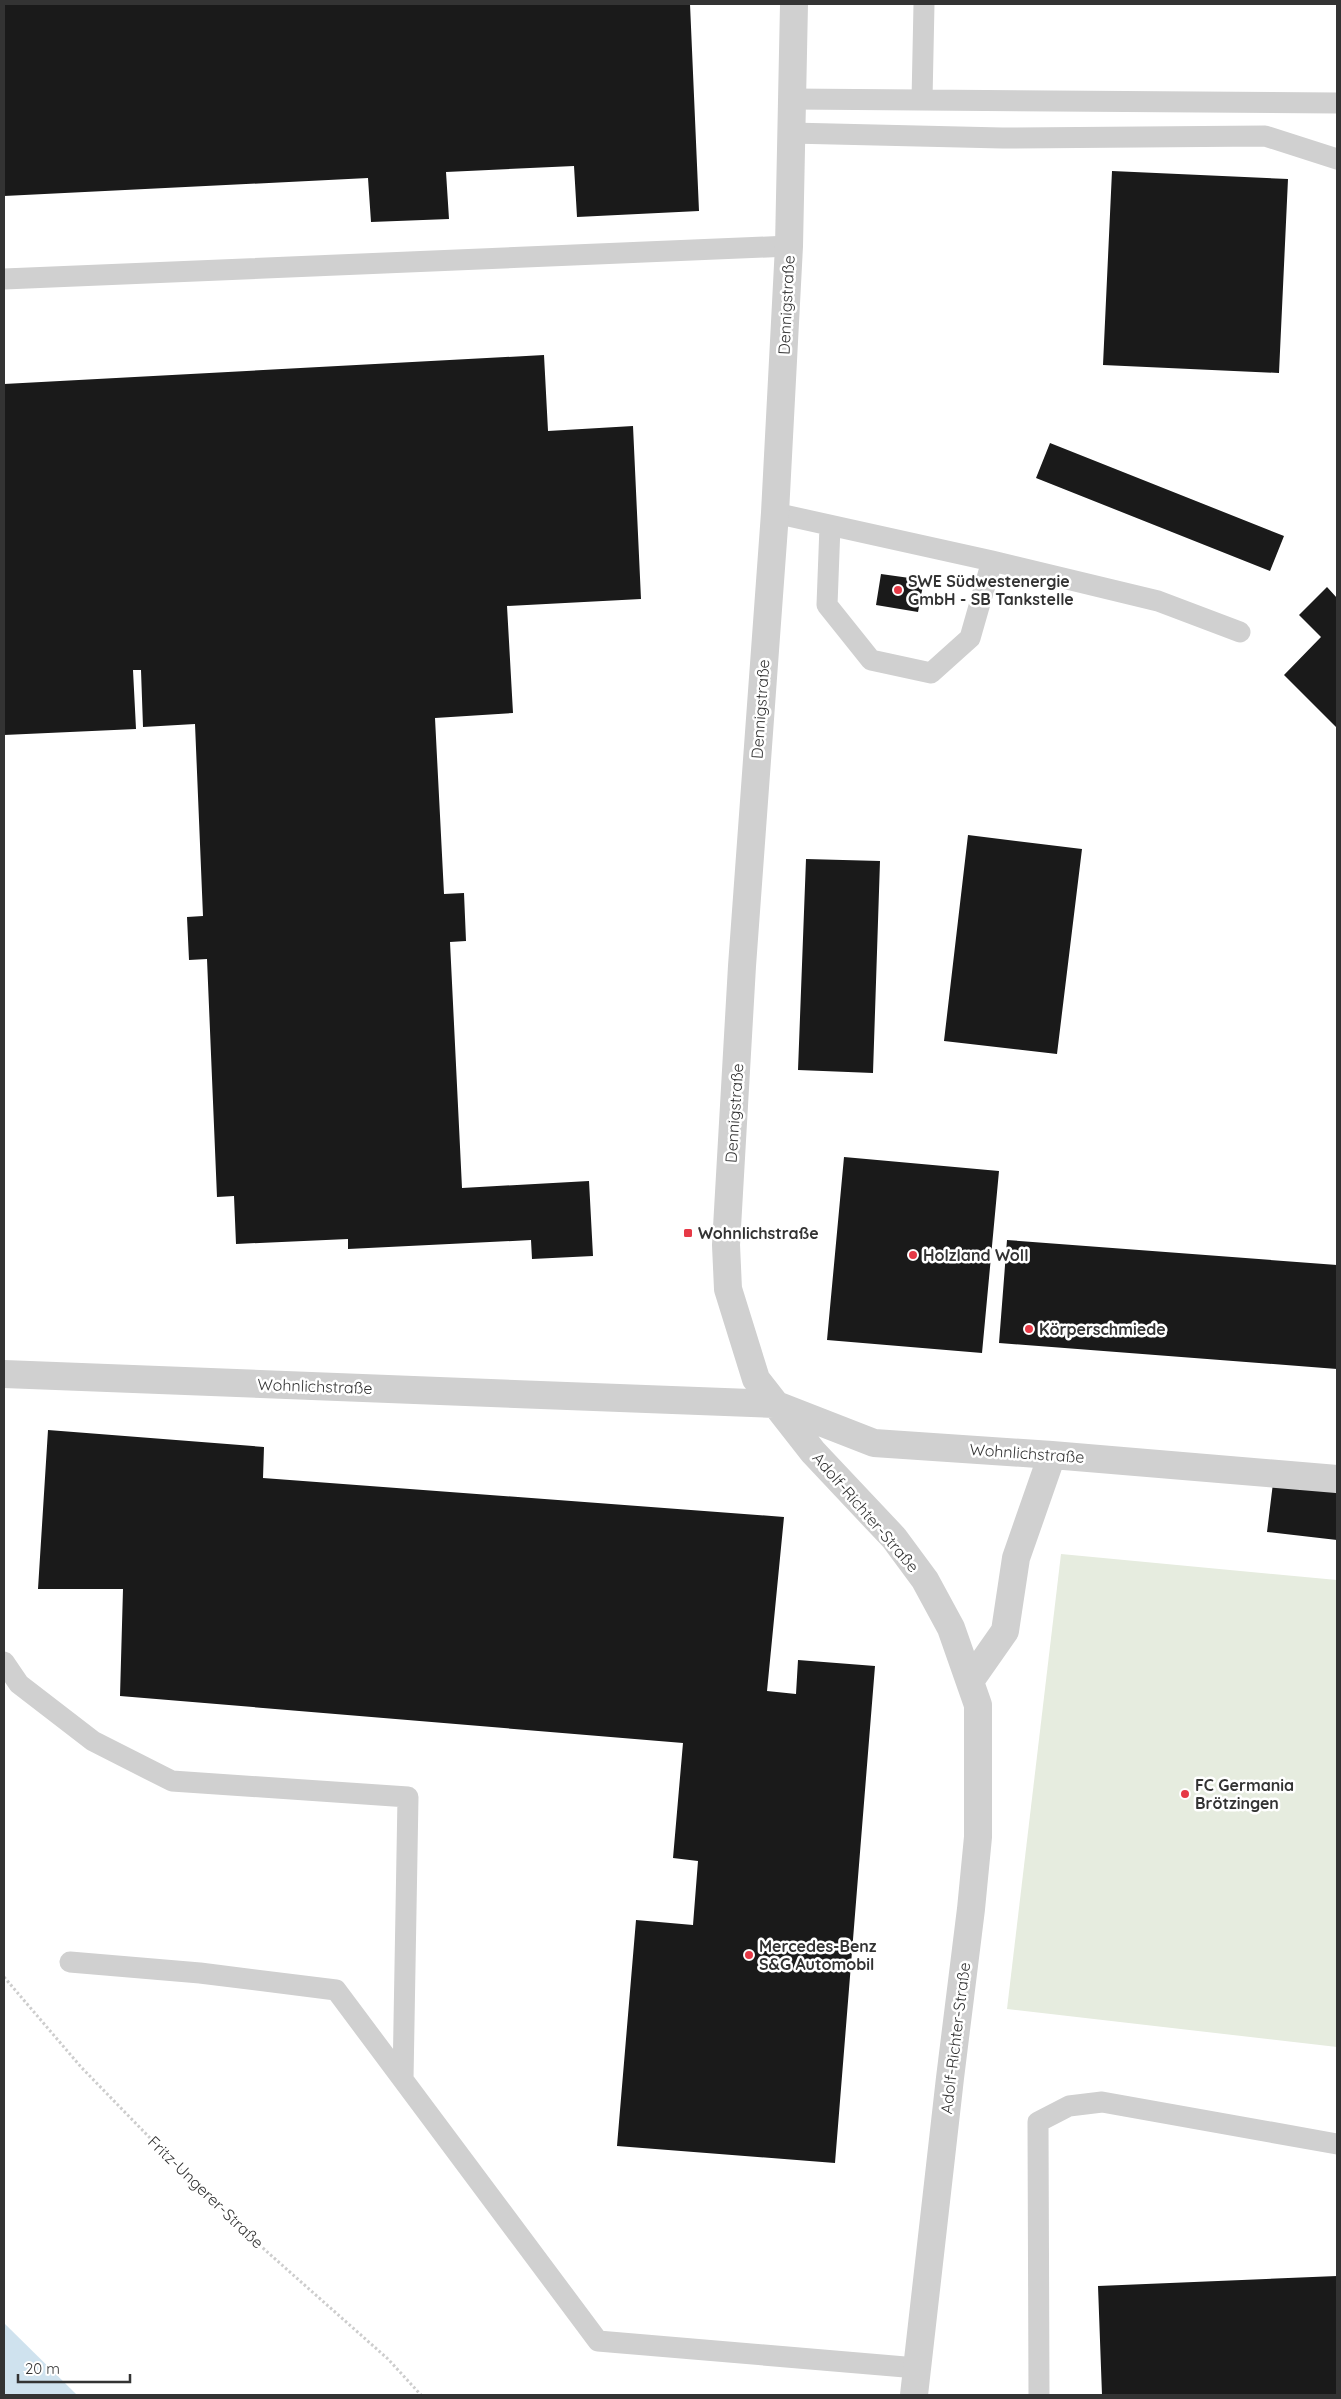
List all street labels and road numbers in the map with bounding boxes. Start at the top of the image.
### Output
street label: Dennigstraße [773,255,799,355]
street label: Dennigstraße [747,659,773,759]
street label: Dennigstraße [721,1063,747,1163]
street label: Wohnlichstraße [257,1374,373,1398]
street label: Wohnlichstraße [969,1439,1085,1467]
street label: Adolf-Richter-Straße [808,1448,924,1576]
street label: Adolf-Richter-Straße [936,1961,974,2115]
street label: Fritz-Ungerer-Straße [144,2132,268,2252]

